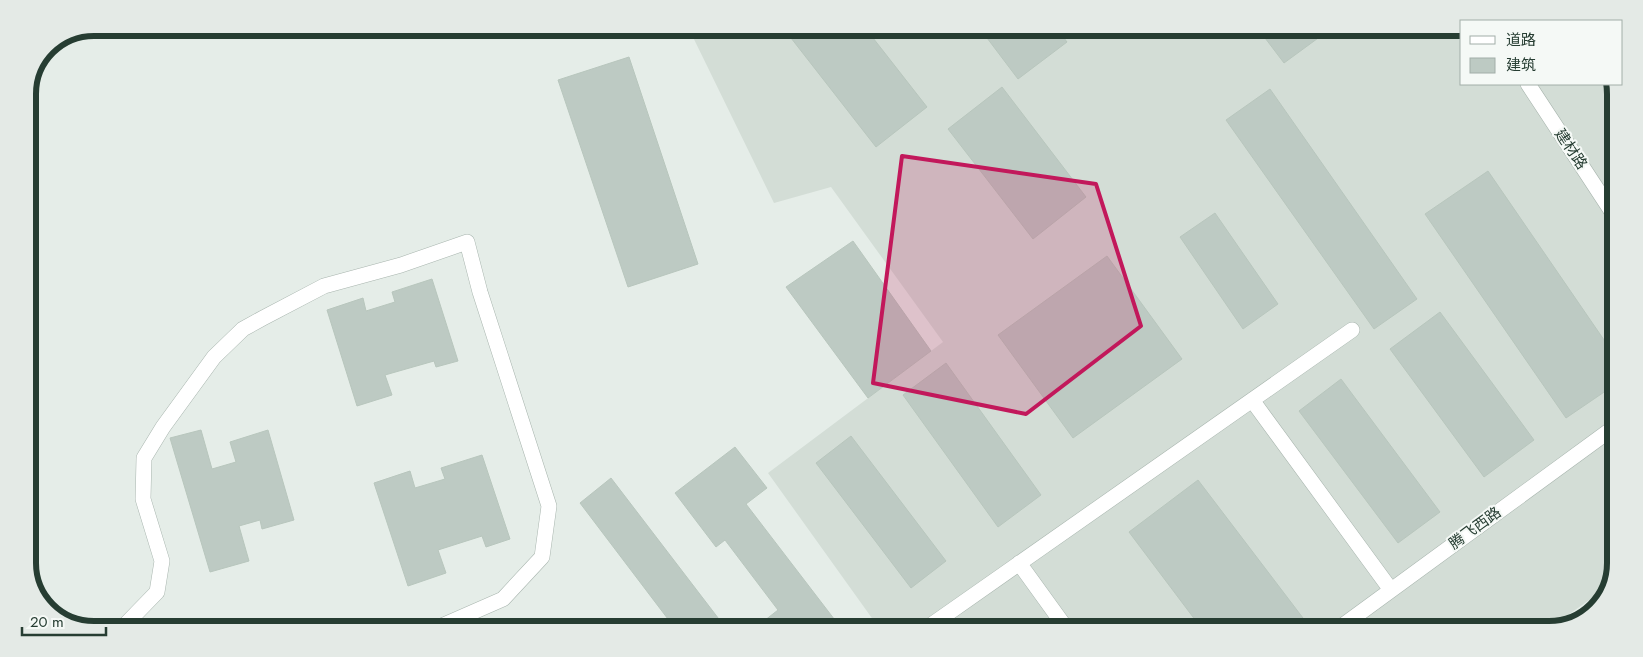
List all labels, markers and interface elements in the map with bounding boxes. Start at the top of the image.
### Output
legend [1460,20,1623,85]
text: 道路 [1506,29,1536,51]
text: 建筑 [1506,54,1536,76]
street label: 建材路 [1549,124,1593,174]
street label: 腾飞西路 [1444,501,1506,555]
scale bar [22,604,106,636]
text: 20 m [30,611,64,633]

